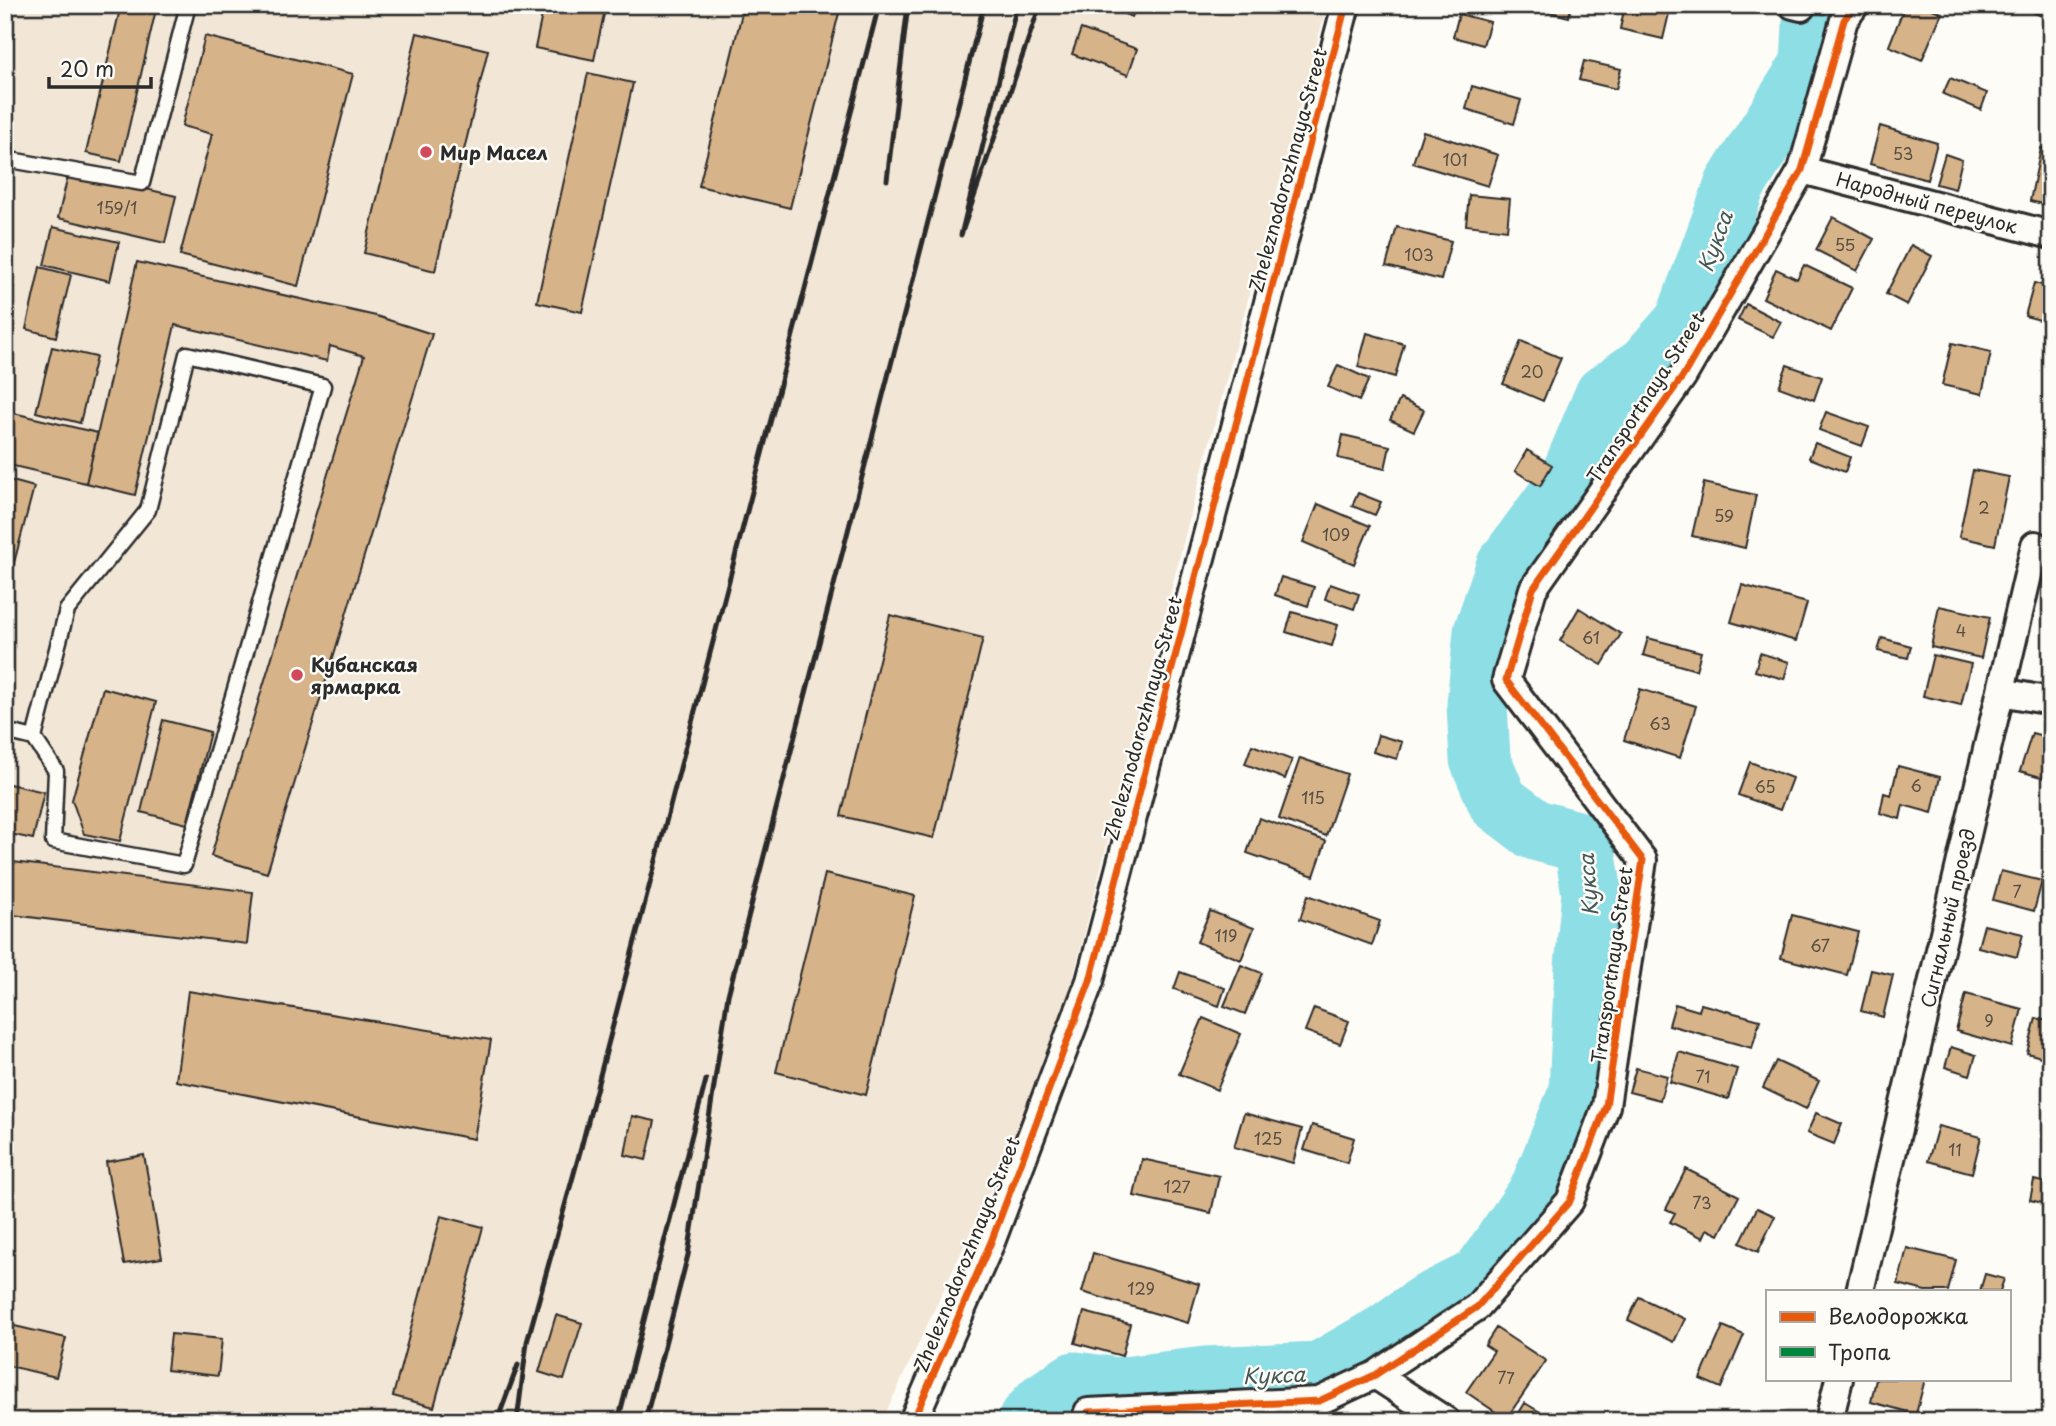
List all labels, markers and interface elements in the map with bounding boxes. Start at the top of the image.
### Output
street label: Zheleznodorozhnaya Street [1241,45,1333,295]
scale bar [49,46,150,90]
text: 20 m [60,52,114,84]
place label: Мир Масел [440,138,548,166]
house number: 53 [1893,141,1913,165]
marker: Мир Масел [418,144,434,160]
house number: 101 [1443,147,1467,171]
street label: Народный переулок [1833,164,2022,240]
house number: 159/1 [97,195,137,219]
water label: Кукса [1688,205,1740,276]
house number: 55 [1835,232,1855,256]
house number: 103 [1404,242,1434,266]
street label: Transportnaya Street [1579,306,1711,488]
house number: 20 [1521,359,1543,383]
house number: 2 [1978,495,1990,519]
house number: 59 [1714,503,1734,527]
house number: 109 [1322,522,1350,546]
street label: Zheleznodorozhnaya Street [1096,593,1188,843]
house number: 4 [1956,618,1966,642]
house number: 61 [1582,625,1600,649]
place label: Кубанская ярмарка [311,650,418,700]
marker: Кубанская ярмарка [289,667,305,683]
house number: 63 [1649,711,1671,735]
house number: 6 [1910,773,1922,797]
house number: 65 [1754,774,1776,798]
house number: 115 [1301,785,1325,809]
street label: Сигнальный проезд [1913,826,1981,1010]
water label: Кукса [1569,852,1605,917]
street label: Transportnaya Street [1583,865,1639,1065]
house number: 7 [2012,879,2022,903]
house number: 119 [1215,923,1237,947]
house number: 67 [1810,933,1830,957]
house number: 9 [1984,1008,1994,1032]
house number: 71 [1696,1064,1711,1088]
house number: 125 [1254,1126,1282,1150]
street label: Zheleznodorozhnaya Street [906,1132,1026,1376]
house number: 11 [1948,1137,1962,1161]
house number: 127 [1163,1174,1191,1198]
house number: 73 [1692,1190,1712,1214]
house number: 129 [1127,1276,1155,1300]
legend [1766,1290,2010,1380]
text: Велодорожка [1828,1299,1969,1331]
text: Тропа [1828,1335,1890,1367]
water label: Кукса [1242,1357,1307,1391]
house number: 77 [1497,1365,1515,1389]

